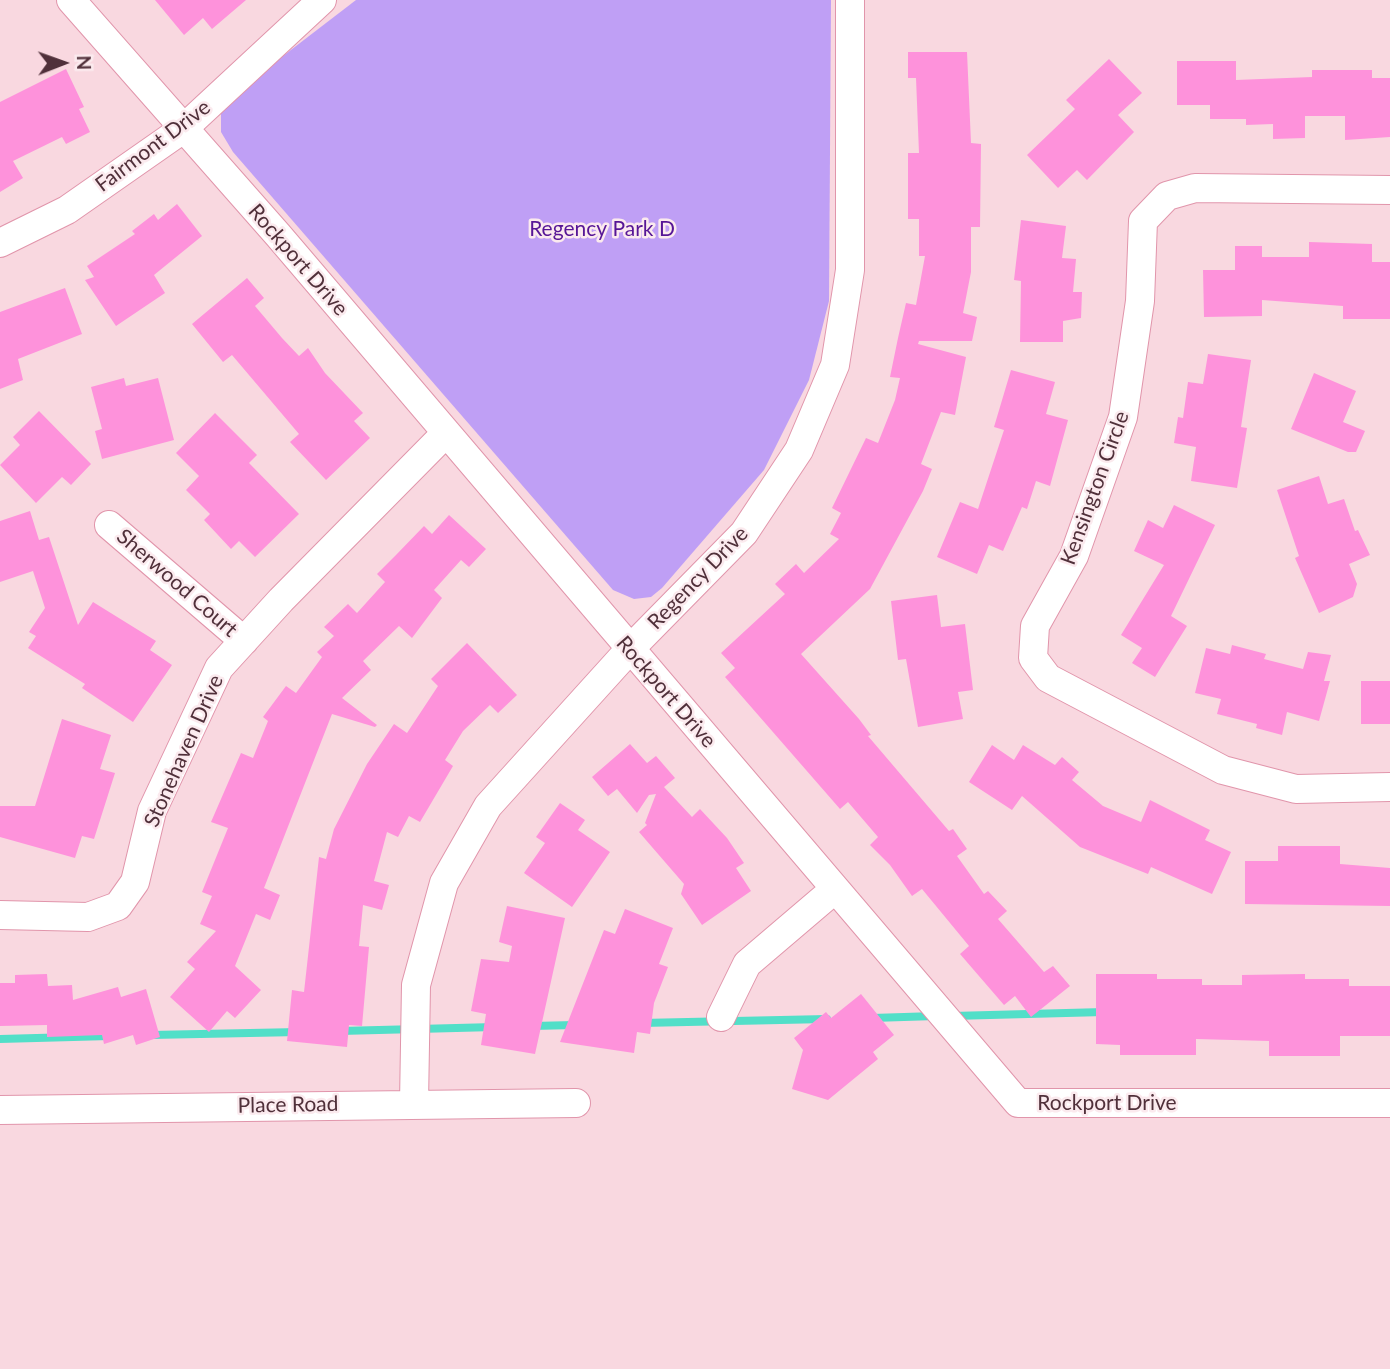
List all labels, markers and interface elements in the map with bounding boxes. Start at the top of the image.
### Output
north arrow [28,28,98,98]
text: N [73,55,96,70]
street label: Fairmont Drive [91,95,215,197]
street label: Rockport Drive [243,199,353,321]
park label: Regency Park D [529,216,675,242]
street label: Kensington Circle [1056,408,1134,568]
street label: Regency Drive [643,521,753,635]
street label: Sherwood Court [112,524,242,642]
street label: Rockport Drive [611,631,721,753]
street label: Stonehaven Drive [139,671,229,831]
street label: Rockport Drive [1037,1090,1177,1116]
street label: Place Road [237,1092,339,1118]

